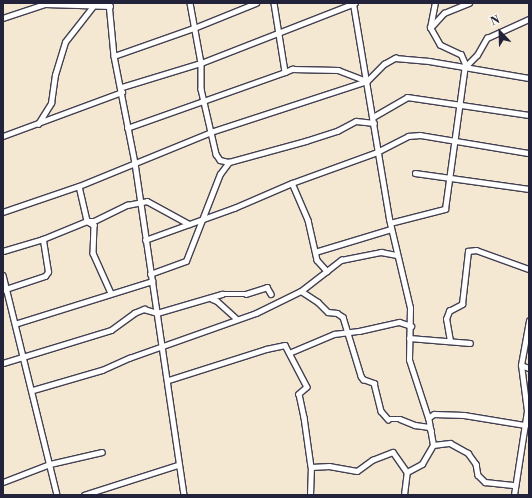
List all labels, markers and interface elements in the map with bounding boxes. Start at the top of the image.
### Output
north arrow [480,12,520,52]
text: N [489,13,502,29]

